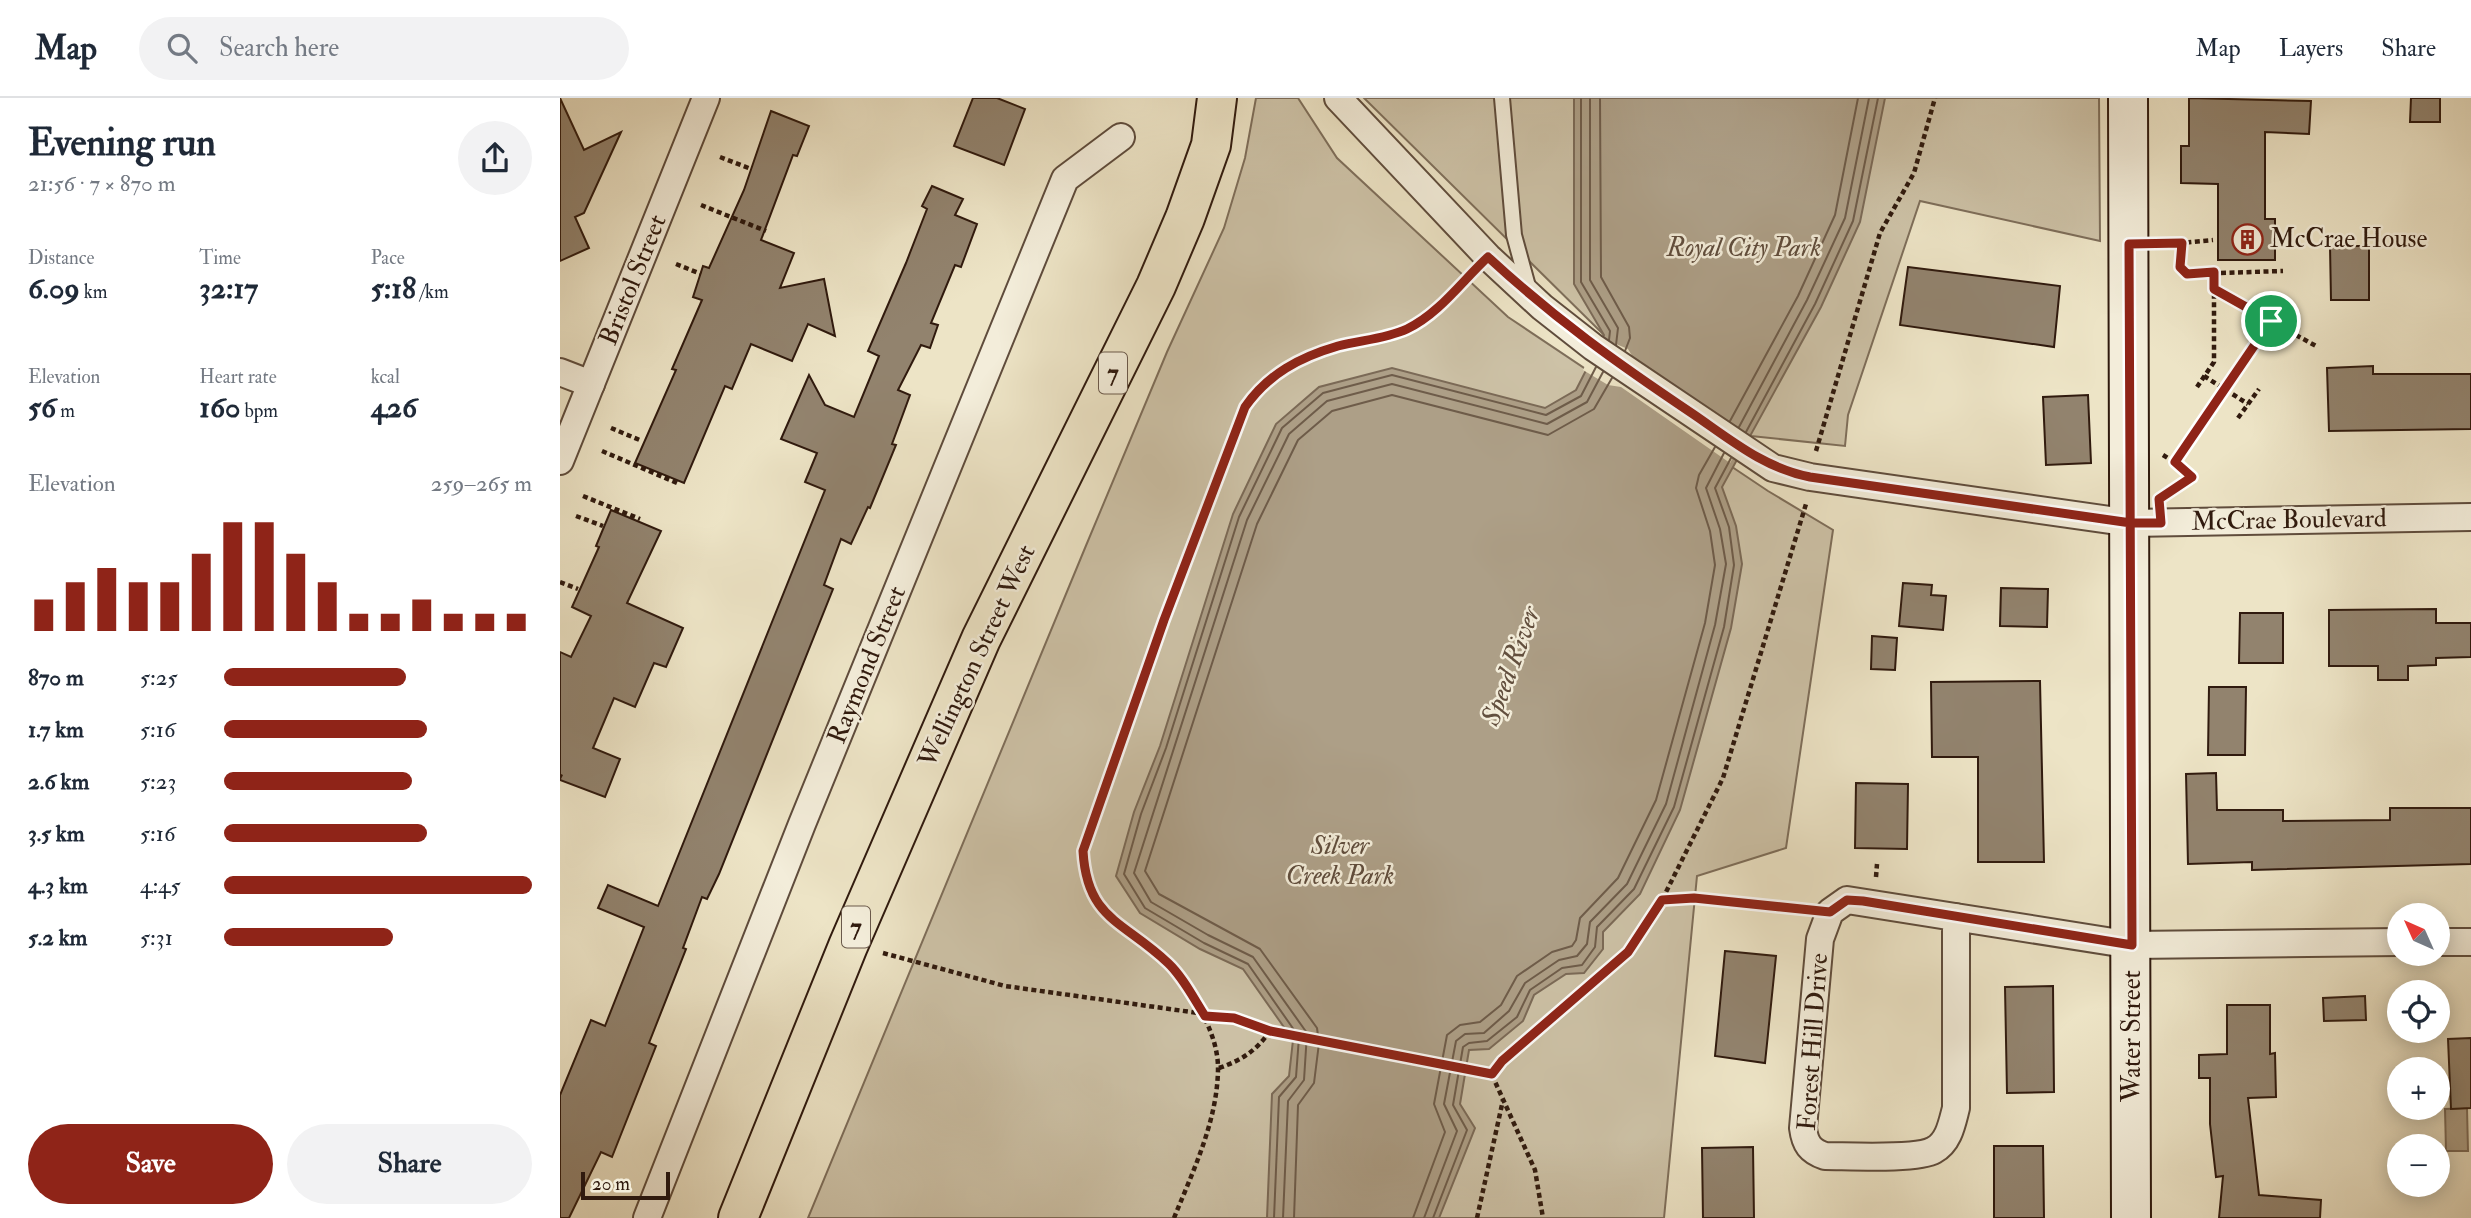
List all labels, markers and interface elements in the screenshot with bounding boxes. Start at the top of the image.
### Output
search box [139,17,629,80]
text: Map [35,28,97,69]
icon: search [163,29,201,67]
text: Search here [219,32,339,64]
text: Map [2196,33,2241,64]
text: Layers [2279,33,2343,64]
text: Share [2381,33,2436,64]
text: Evening run [28,119,216,167]
button: share [458,121,532,195]
text: 21:56 · 7 × 870 m [28,169,176,198]
street label: Bristol Street [592,210,674,350]
building icon: McCrae House [2230,222,2264,256]
place label: McCrae House [2270,223,2428,255]
park label: Royal City Park [1666,232,1821,264]
text: Distance [28,246,94,270]
text: Time [199,246,241,270]
text: Pace [371,246,405,270]
text: 6.09 [28,270,80,307]
text: 32:17 [199,270,258,307]
text: 5:18 [371,270,416,307]
text: km [80,280,107,304]
text: /km [416,280,449,304]
pin [2241,291,2301,351]
icon: arrive [2252,302,2290,340]
road number: 7 [1099,352,1127,394]
text: Elevation [28,365,100,389]
text: Heart rate [199,365,277,389]
text: kcal [371,365,400,389]
text: 56 [28,389,56,426]
text: 160 [199,389,240,426]
text: 426 [371,389,417,426]
text: m [56,399,75,423]
text: bpm [240,399,278,423]
text: Elevation [28,469,116,498]
text: 259–265 m [431,469,532,498]
street label: McCrae Boulevard [2191,502,2387,538]
street label: Wellington Street West [911,540,1043,773]
street label: Raymond Street [821,581,913,749]
water label: Speed River [1473,600,1549,731]
text: 870 m [28,663,84,692]
text: 5:25 [140,663,178,692]
text: 1.7 km [28,715,84,744]
text: 5:16 [140,715,176,744]
text: 2.6 km [28,767,89,796]
text: 5:23 [140,767,176,796]
text: 3.5 km [28,819,85,848]
text: 5:16 [140,819,176,848]
park label: Silver Creek Park [1286,830,1394,892]
text: 4.3 km [28,871,88,900]
text: 4:45 [140,871,181,900]
north arrow [2387,903,2450,966]
map controls [2387,903,2450,1197]
road number: 7 [842,906,870,948]
text: 5.2 km [28,923,87,952]
text: 5:31 [140,923,173,952]
street label: Forest Hill Drive [1791,952,1835,1132]
street label: Water Street [2116,970,2148,1103]
button: locate [2387,980,2450,1043]
button: + [2387,1057,2450,1120]
button: Save [28,1124,273,1204]
button: Share [287,1124,532,1204]
button: − [2387,1134,2450,1197]
scale bar [581,1169,670,1201]
text: 20 m [592,1172,630,1196]

